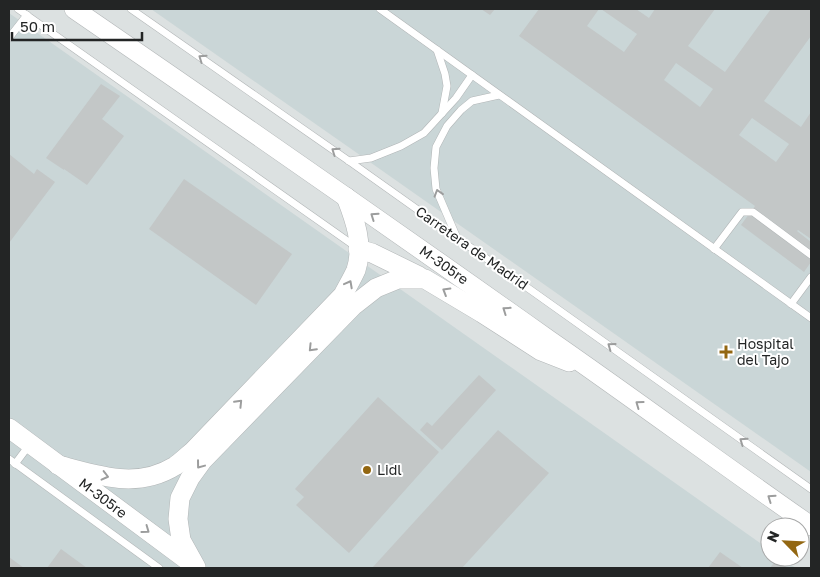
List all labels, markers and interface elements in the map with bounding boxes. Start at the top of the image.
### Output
scale bar [12,10,142,42]
text: 50 m [20,17,55,35]
one-way arrow [198,55,208,64]
one-way arrow [332,148,341,157]
one-way arrow [434,190,444,198]
street label: Carretera de Madrid [413,202,532,293]
one-way arrow [370,213,379,222]
street label: M-305re [417,242,472,288]
one-way arrow [342,280,352,289]
one-way arrow [442,288,451,298]
one-way arrow [502,307,512,316]
place label: Hospital del Tajo [737,335,794,368]
one-way arrow [309,342,318,351]
one-way arrow [608,344,617,352]
marker: Hospital del Tajo [719,345,733,359]
one-way arrow [233,400,242,409]
one-way arrow [635,401,645,410]
one-way arrow [739,438,749,447]
one-way arrow [197,459,205,468]
place label: Lidl [377,461,402,478]
marker: Lidl [361,464,373,476]
one-way arrow [100,470,109,481]
street label: M-305re [76,474,131,521]
one-way arrow [767,495,777,504]
north arrow [760,517,810,567]
one-way arrow [140,525,149,533]
text: N [763,528,783,545]

